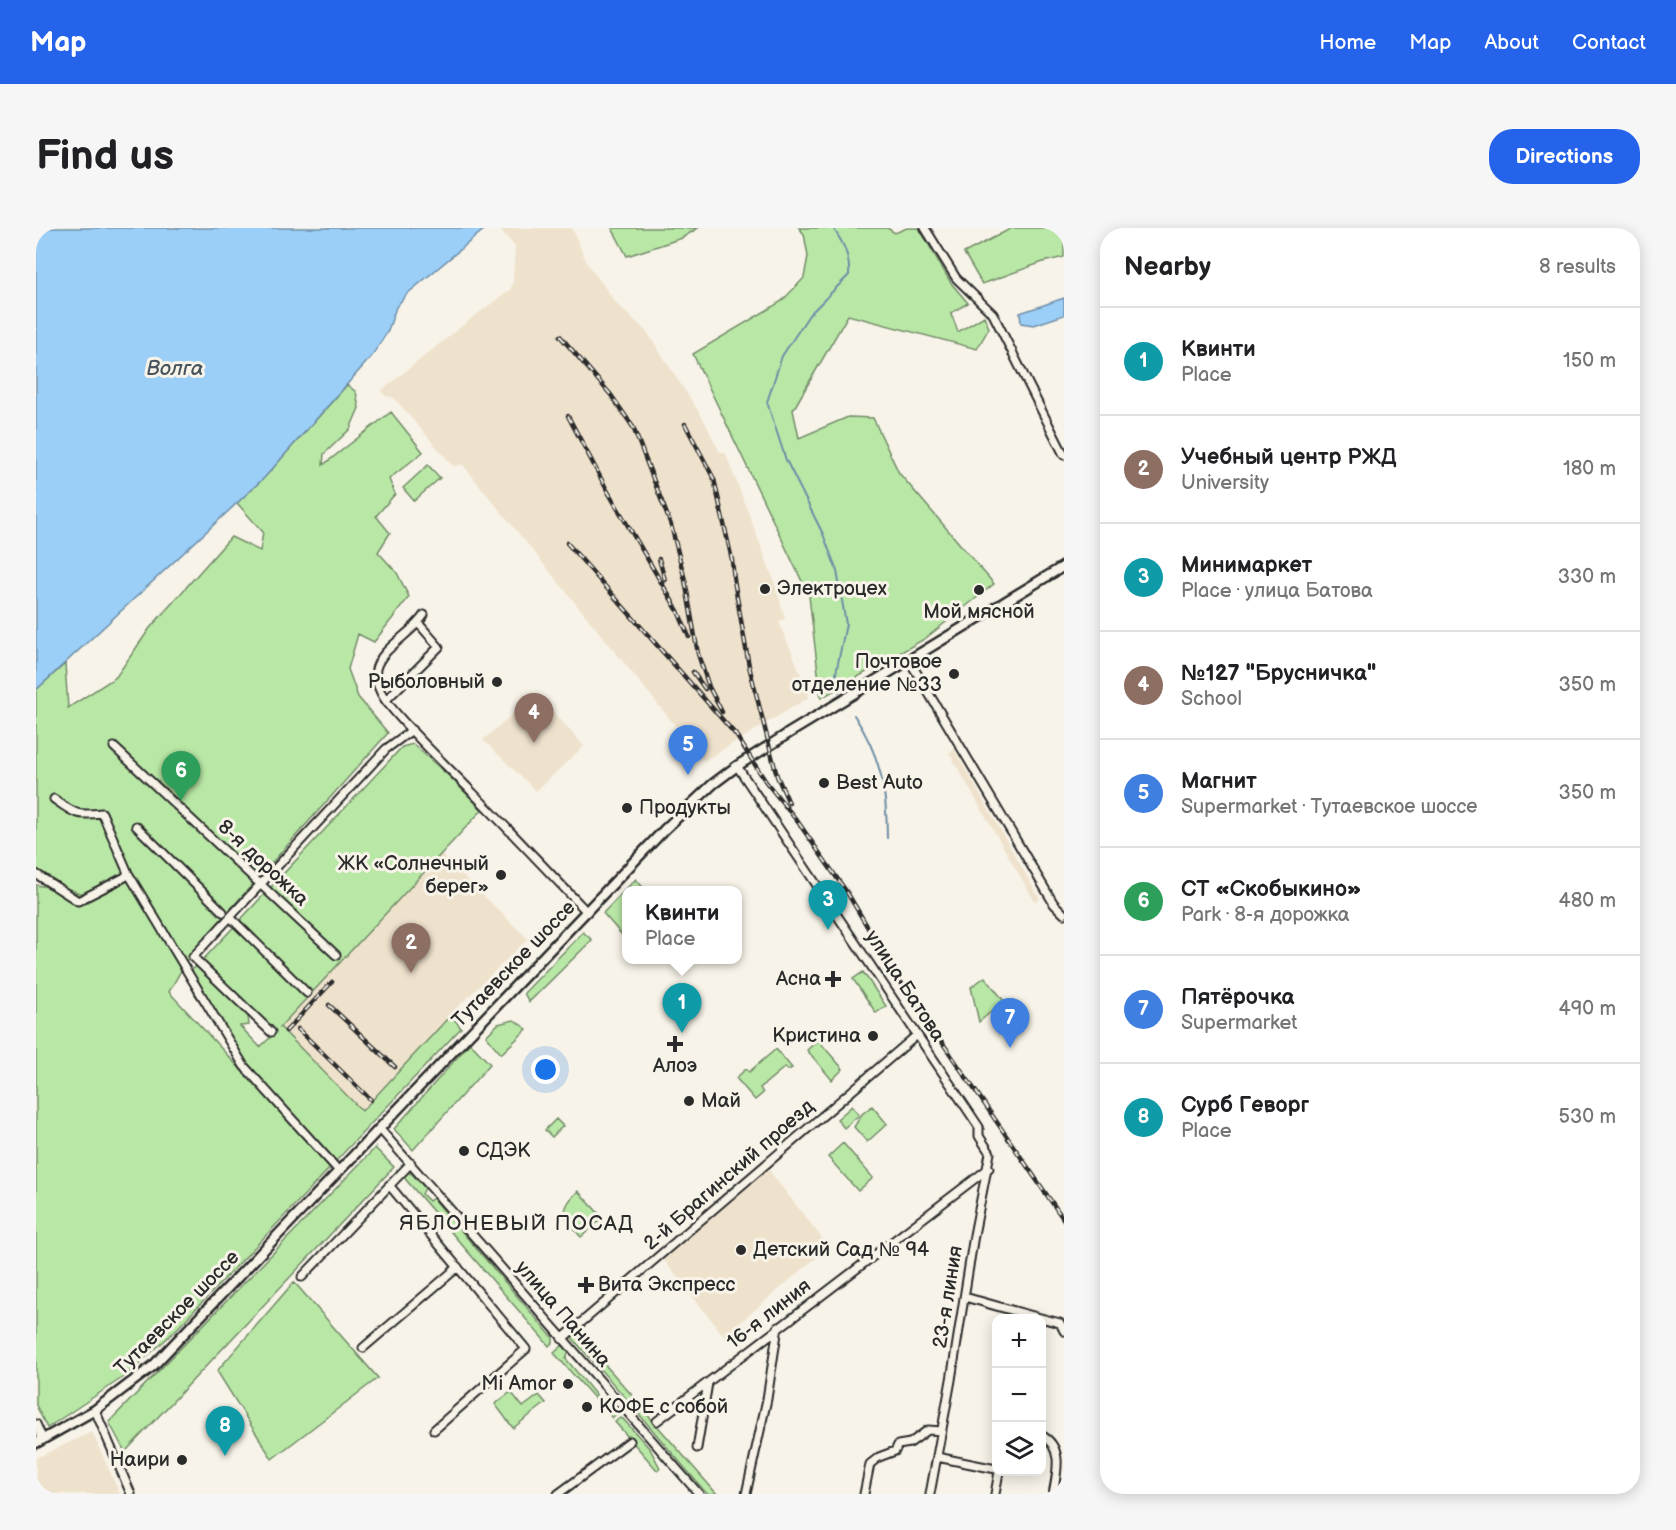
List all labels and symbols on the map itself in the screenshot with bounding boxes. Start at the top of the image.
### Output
water label: Волга [147,356,203,381]
place label: Электроцех [777,577,887,601]
marker: Электроцех [758,582,772,596]
marker: Мой мясной [972,583,986,597]
place label: Мой мясной [923,600,1035,624]
place label: Почтовое отделение №33 [792,650,942,697]
marker: Почтовое отделение №33 [947,667,961,681]
place label: Рыболовный [367,670,485,694]
marker: Рыболовный [490,675,504,689]
pin: 4 [514,694,554,743]
pin: 5 [668,726,708,775]
pin: 6 [162,752,200,801]
place label: Best Auto [836,771,923,795]
marker: Best Auto [817,776,831,790]
place label: Продукты [639,796,731,820]
marker: Продукты [620,801,634,815]
street label: 8-я дорожка [213,815,314,911]
place label: ЖК «Солнечный берег» [338,852,489,899]
marker: ЖК «Солнечный берег» [494,868,508,882]
pin: 3 [808,880,848,930]
street label: Тутаевское шоссе [447,896,581,1032]
pin: 2 [392,924,430,973]
street label: улица Батова [860,926,950,1046]
place label: Асна [775,967,821,991]
marker: Асна [826,972,840,986]
pin: 1 [662,984,702,1033]
pin: 7 [990,998,1030,1048]
place label: Кристина [772,1024,861,1048]
marker: Кристина [866,1029,880,1043]
marker: Алоэ [668,1037,682,1051]
place label: Алоэ [652,1054,697,1078]
your location [531,1055,560,1084]
place label: Май [701,1089,741,1113]
street label: 2-й Брагинский проезд [639,1094,819,1256]
marker: Май [682,1094,696,1108]
place label: СДЭК [476,1139,530,1163]
marker: СДЭК [457,1144,471,1158]
district label: ЯБЛОНЕВЫЙ ПОСАД [399,1211,635,1236]
place label: Детский Сад № 94 [753,1238,929,1262]
marker: Детский Сад № 94 [734,1243,748,1257]
street label: 23-я линия [928,1244,968,1350]
street label: Тутаевское шоссе [110,1246,244,1380]
street label: улица Панина [510,1256,616,1372]
place label: Вита Экспресс [598,1273,735,1297]
street label: 16-я линия [722,1274,816,1354]
marker: Вита Экспресс [579,1278,593,1292]
place label: Mi Amor [481,1372,557,1396]
marker: Mi Amor [561,1377,575,1391]
place label: КОФЕ с собой [599,1395,728,1419]
marker: КОФЕ с собой [580,1400,594,1414]
pin: 8 [206,1406,244,1456]
place label: Наири [110,1448,170,1472]
marker: Наири [175,1453,189,1467]

